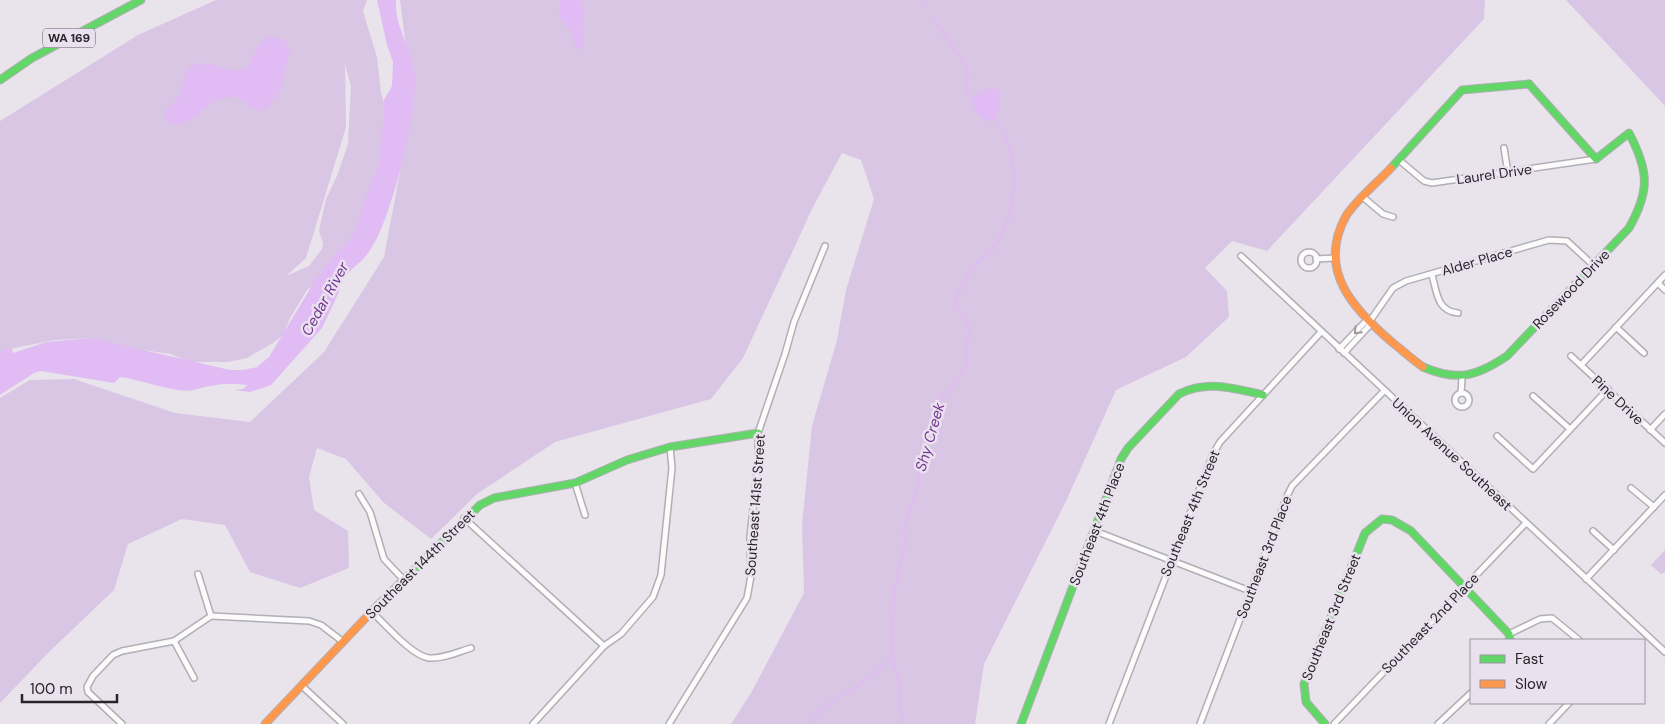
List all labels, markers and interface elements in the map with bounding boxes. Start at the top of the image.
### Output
road number: WA 169 [43,28,95,48]
street label: Laurel Drive [1455,160,1533,188]
street label: Alder Place [1439,242,1515,280]
street label: Rosewood Drive [1529,245,1613,333]
water label: Cedar River [297,258,354,339]
one-way arrow [1353,325,1362,334]
street label: Pine Drive [1588,371,1648,429]
street label: Union Avenue Southeast [1388,394,1516,514]
water label: Shy Creek [911,400,949,474]
street label: Southeast 141st Street [741,433,769,577]
street label: Southeast 4th Street [1156,447,1224,579]
street label: Southeast 4th Place [1065,460,1129,588]
street label: Southeast 3rd Place [1232,493,1296,621]
street label: Southeast 144th Street [361,505,479,623]
street label: Southeast 3rd Street [1297,551,1365,683]
street label: Southeast 2nd Place [1377,569,1483,677]
legend [1470,639,1645,704]
text: Fast [1515,649,1544,669]
scale bar [22,672,118,704]
text: Slow [1515,674,1548,694]
text: 100 m [30,679,73,699]

